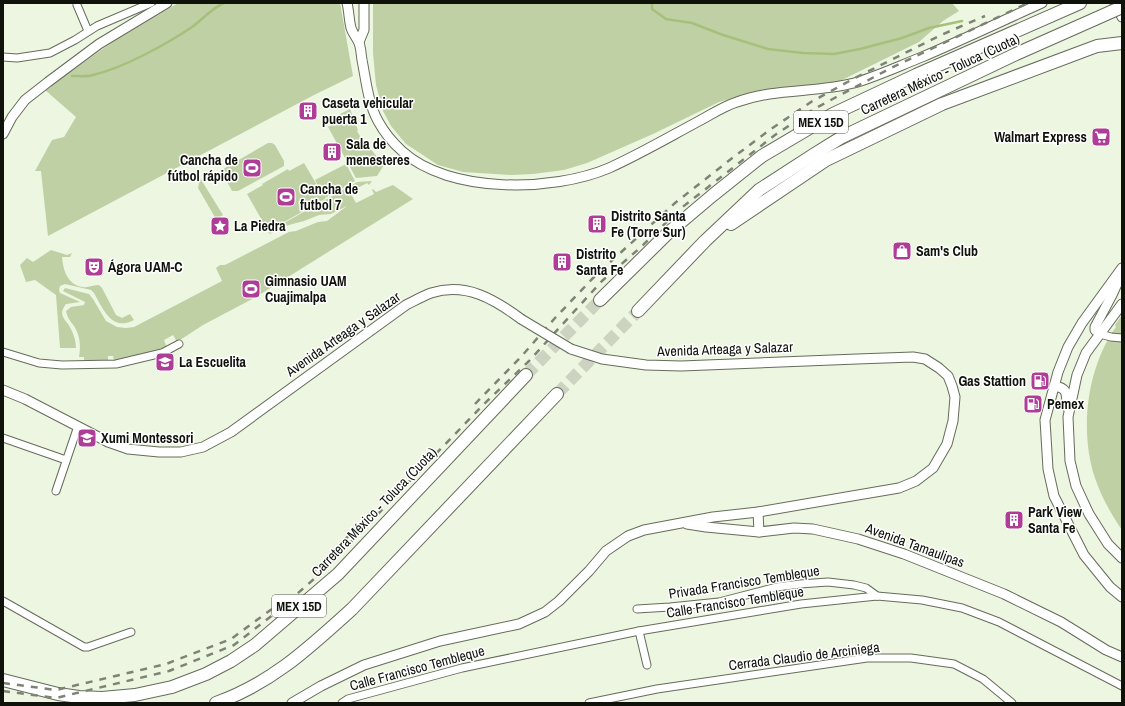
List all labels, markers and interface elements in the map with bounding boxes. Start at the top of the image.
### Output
street label: Carretera México - Toluca (Cuota) [858,29,1023,119]
place label: Caseta vehicular puerta 1 [322,94,414,128]
building icon: Caseta vehicular puerta 1 [297,100,319,122]
road number: MEX 15D [794,111,848,133]
supermarket icon: Walmart Express [1090,126,1112,148]
place label: Walmart Express [994,128,1087,146]
place label: Sala de menesteres [346,135,410,169]
building icon: Sala de menesteres [321,141,343,163]
place label: Cancha de fútbol rápido [168,151,238,185]
sports icon: Cancha de fútbol rápido [241,157,263,179]
place label: Cancha de futbol 7 [300,180,358,214]
sports icon: Cancha de futbol 7 [275,186,297,208]
place label: Distrito Santa Fe (Torre Sur) [611,207,686,241]
building icon: Distrito Santa Fe (Torre Sur) [586,213,608,235]
place icon: La Piedra [209,215,231,237]
place label: La Piedra [234,217,286,235]
shop icon: Sam's Club [891,240,913,262]
place label: Sam's Club [916,242,978,260]
place label: Distrito Santa Fe [576,245,623,279]
building icon: Distrito Santa Fe [551,251,573,273]
theatre icon: Ágora UAM-C [83,256,105,278]
place label: Ágora UAM-C [108,258,183,276]
place label: Gimnasio UAM Cuajimalpa [265,272,347,306]
sports icon: Gimnasio UAM Cuajimalpa [240,278,262,300]
street label: Avenida Arteaga y Salazar [281,288,404,381]
street label: Avenida Arteaga y Salazar [656,338,793,360]
school or university icon: La Escuelita [154,351,176,373]
place label: La Escuelita [179,353,247,371]
fuel station icon: Gas Stattion [1029,370,1051,392]
place label: Gas Stattion [958,372,1026,390]
fuel station icon: Pemex [1022,393,1044,415]
place label: Pemex [1047,395,1085,413]
school or university icon: Xumi Montessori [76,427,98,449]
place label: Xumi Montessori [101,429,194,447]
street label: Carretera México - Toluca (Cuota) [307,443,441,581]
place label: Park View Santa Fe [1028,503,1082,537]
building icon: Park View Santa Fe [1003,509,1025,531]
street label: Avenida Tamaulipas [862,518,967,571]
street label: Privada Francisco Tembleque [667,561,821,603]
street label: Calle Francisco Tembleque [665,582,805,622]
road number: MEX 15D [272,595,326,617]
street label: Cerrada Claudio de Arciniega [728,638,881,674]
street label: Calle Francisco Tembleque [348,641,486,695]

